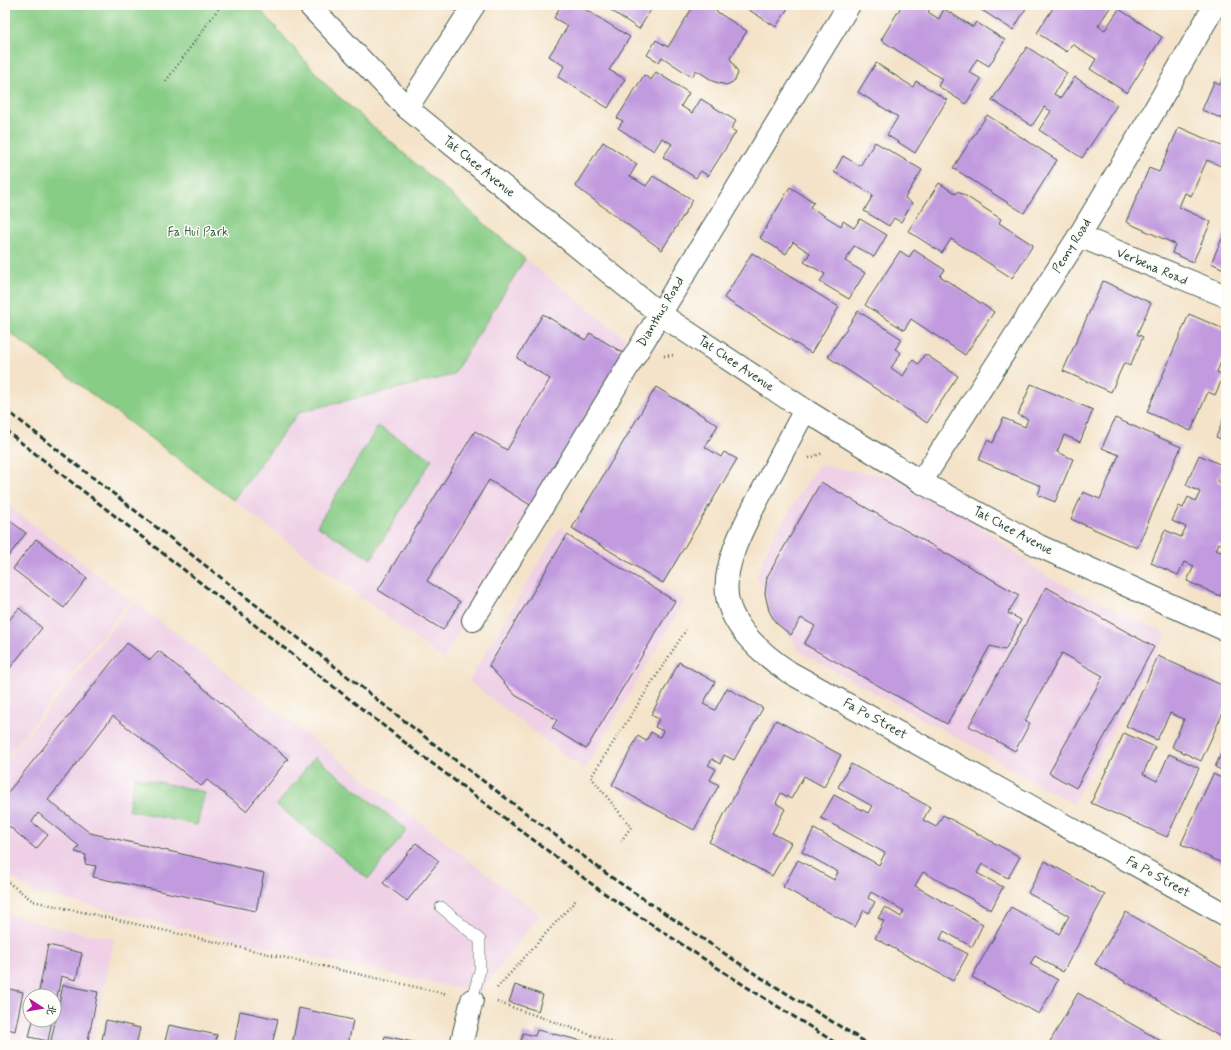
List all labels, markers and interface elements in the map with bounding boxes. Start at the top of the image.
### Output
street label: Tat Chee Avenue [439,132,519,202]
street label: Peony Road [1049,216,1095,276]
park label: Fa Hui Park [167,224,229,241]
street label: Verbena Road [1114,244,1190,290]
street label: Dianthus Road [633,274,689,350]
street label: Tat Chee Avenue [694,332,778,396]
street label: Tat Chee Avenue [970,503,1056,559]
street label: Fa Po Street [840,694,910,744]
street label: Fa Po Street [1123,852,1193,902]
north arrow [22,988,62,1028]
text: 北 [43,1003,59,1017]

